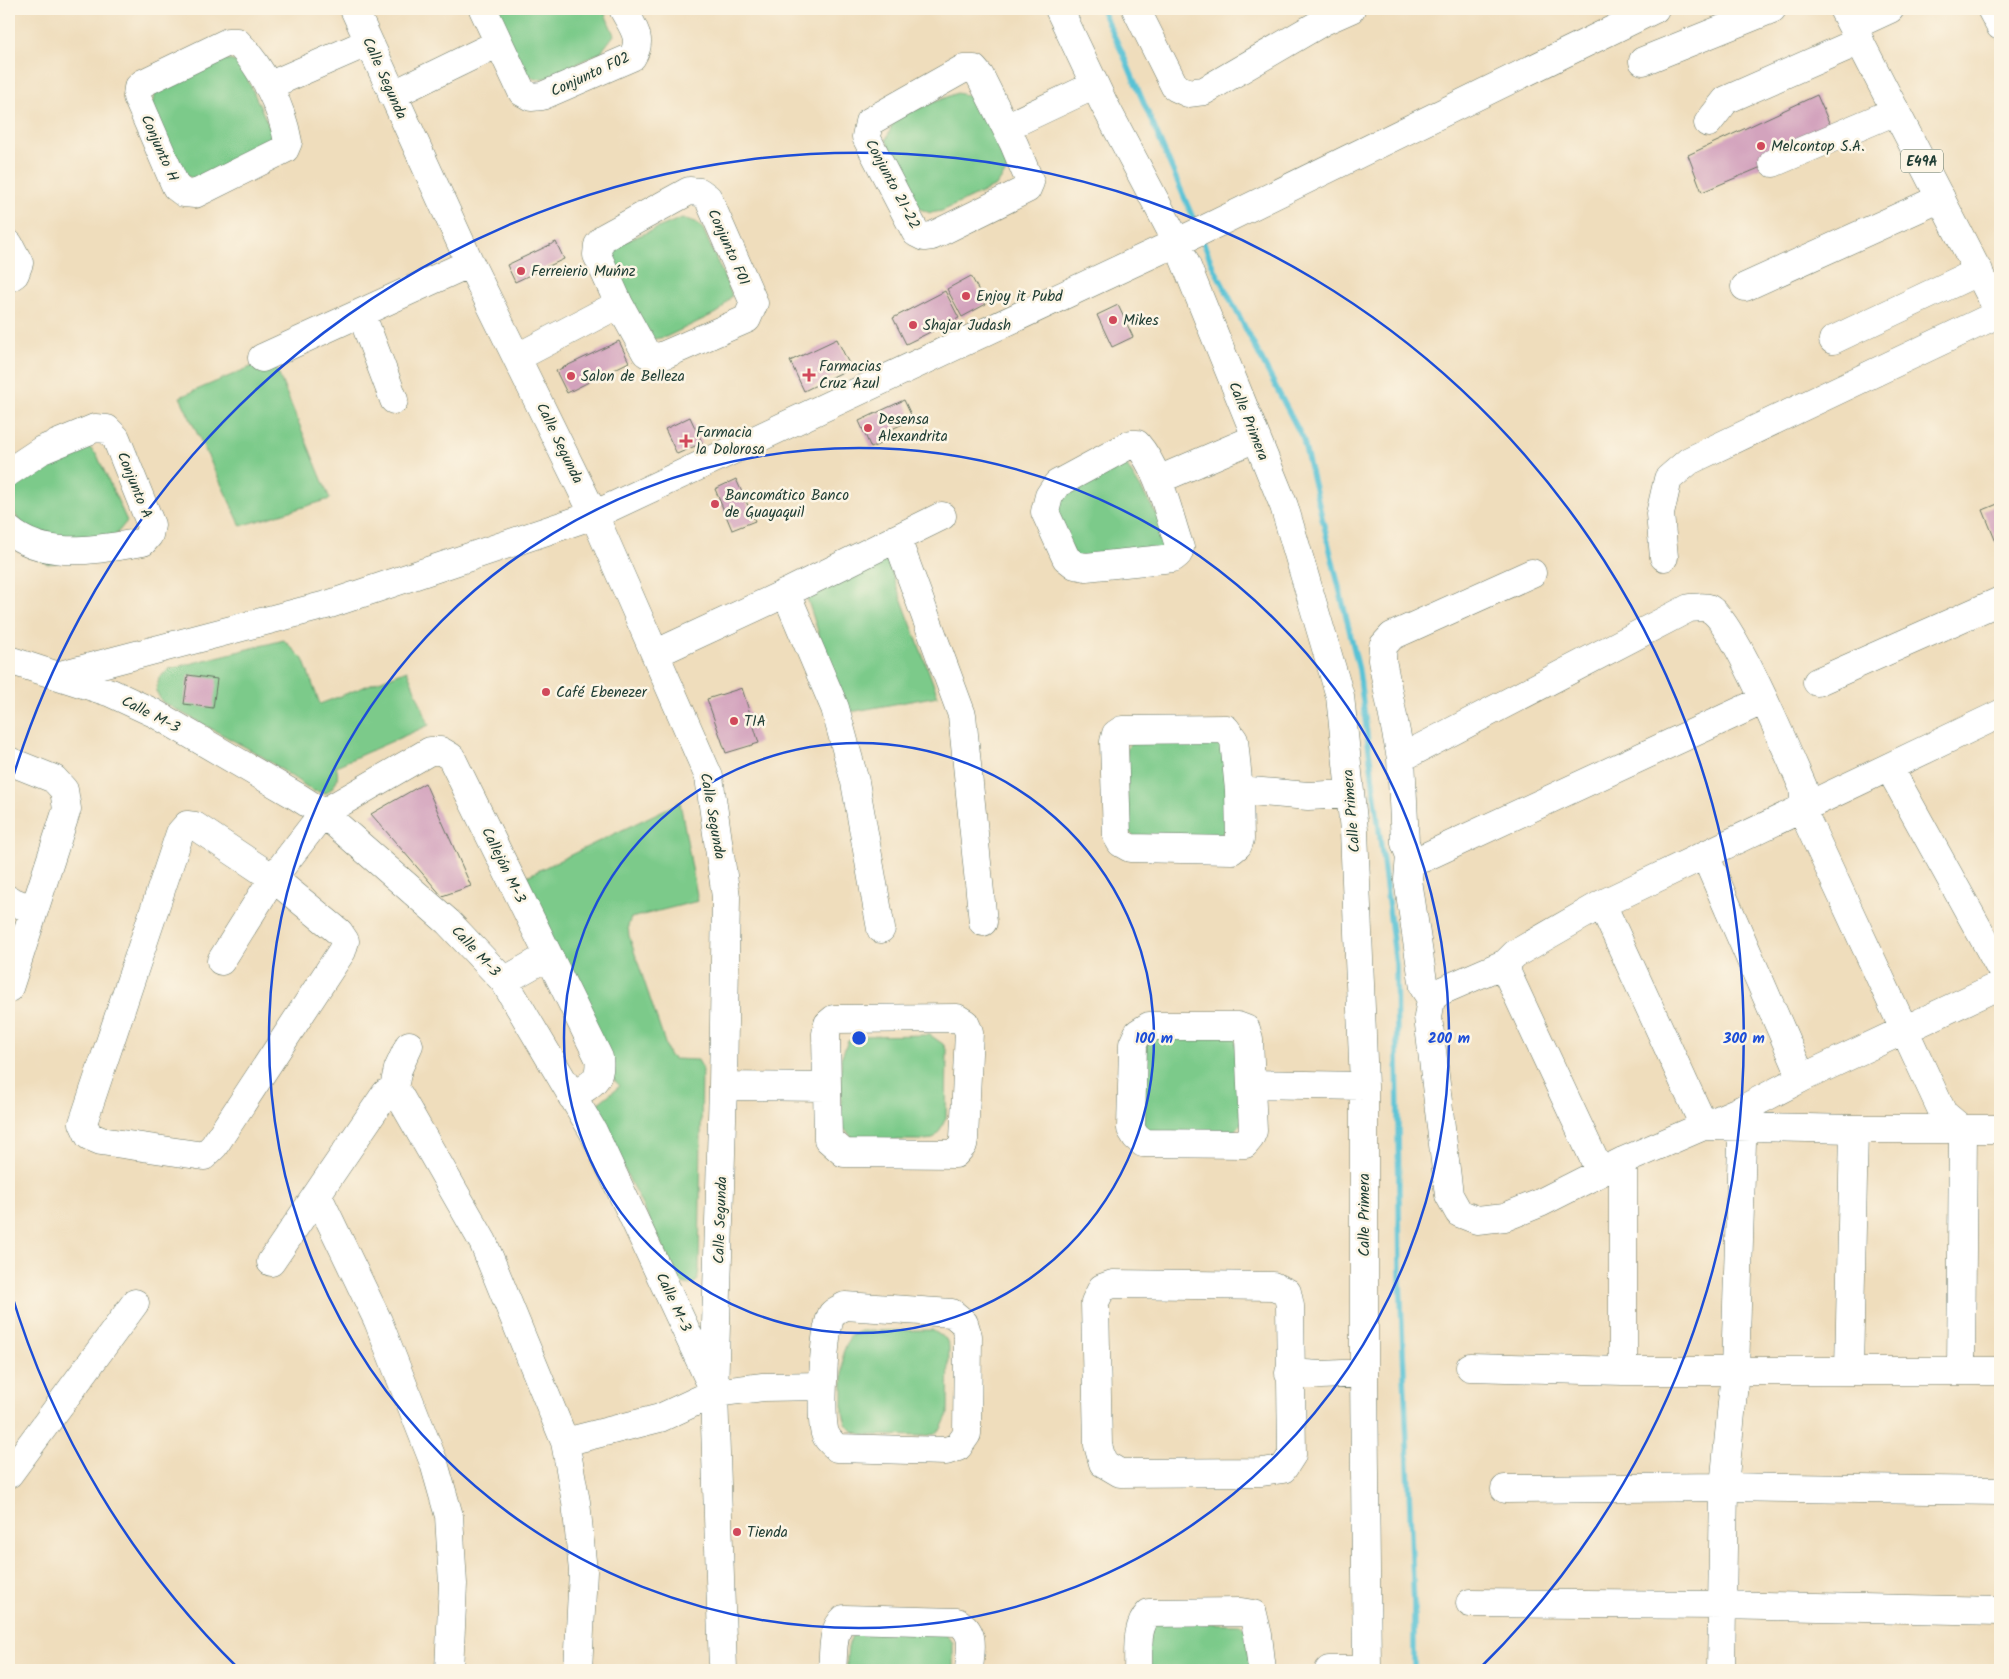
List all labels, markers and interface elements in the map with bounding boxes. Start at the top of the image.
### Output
street label: Calle Segunda [355,33,413,123]
street label: Conjunto F02 [547,46,634,104]
street label: Conjunto H [134,111,185,186]
street label: Conjunto 21-22 [858,135,926,234]
place label: Melcontop S.A. [1771,135,1865,159]
marker: Melcontop S.A. [1755,140,1767,152]
road number: E49A [1901,150,1943,172]
street label: Conjunto F01 [701,205,756,290]
place label: Ferreierio Muńnz [531,260,636,284]
marker: Ferreierio Muńnz [515,265,527,277]
place label: Enjoy it Pubd [976,285,1063,309]
marker: Enjoy it Pubd [960,290,972,302]
place label: Mikes [1123,309,1159,333]
place label: Shajar Judash [923,314,1011,338]
marker: Mikes [1107,314,1119,326]
marker: Shajar Judash [907,319,919,331]
place label: Farmacias Cruz Azul [819,355,882,396]
place label: Salon de Belleza [581,365,685,389]
marker: Farmacias Cruz Azul [803,369,815,381]
marker: Salon de Belleza [565,370,577,382]
street label: Calle Primera [1221,378,1275,465]
street label: Calle Segunda [529,399,589,488]
place label: Desensa Alexandrita [878,408,948,449]
place label: Farmacia la Dolorosa [696,421,765,462]
marker: Desensa Alexandrita [862,422,874,434]
marker: Farmacia la Dolorosa [680,435,692,447]
street label: Conjunto A [110,448,158,523]
place label: Bancomático Banco de Guayaquil [725,484,849,525]
marker: Bancomático Banco de Guayaquil [709,498,721,510]
place label: Café Ebenezer [556,681,648,705]
marker: Café Ebenezer [540,686,552,698]
street label: Calle M-3 [117,690,185,740]
place label: TIA [744,710,766,734]
marker: TIA [728,715,740,727]
street label: Calle Primera [1336,768,1368,854]
street label: Calle Segunda [693,771,731,861]
street label: Callejón M-3 [474,823,532,908]
street label: Calle M-3 [445,920,506,983]
text: 100 m [1135,1027,1173,1051]
text: 200 m [1428,1027,1470,1051]
text: 300 m [1722,1027,1765,1051]
centre of rings [850,1029,868,1047]
street label: Calle Primera [1353,1173,1377,1257]
street label: Calle Segunda [707,1176,735,1264]
street label: Calle M-3 [649,1269,698,1337]
place label: Tienda [747,1521,788,1545]
marker: Tienda [731,1526,743,1538]

